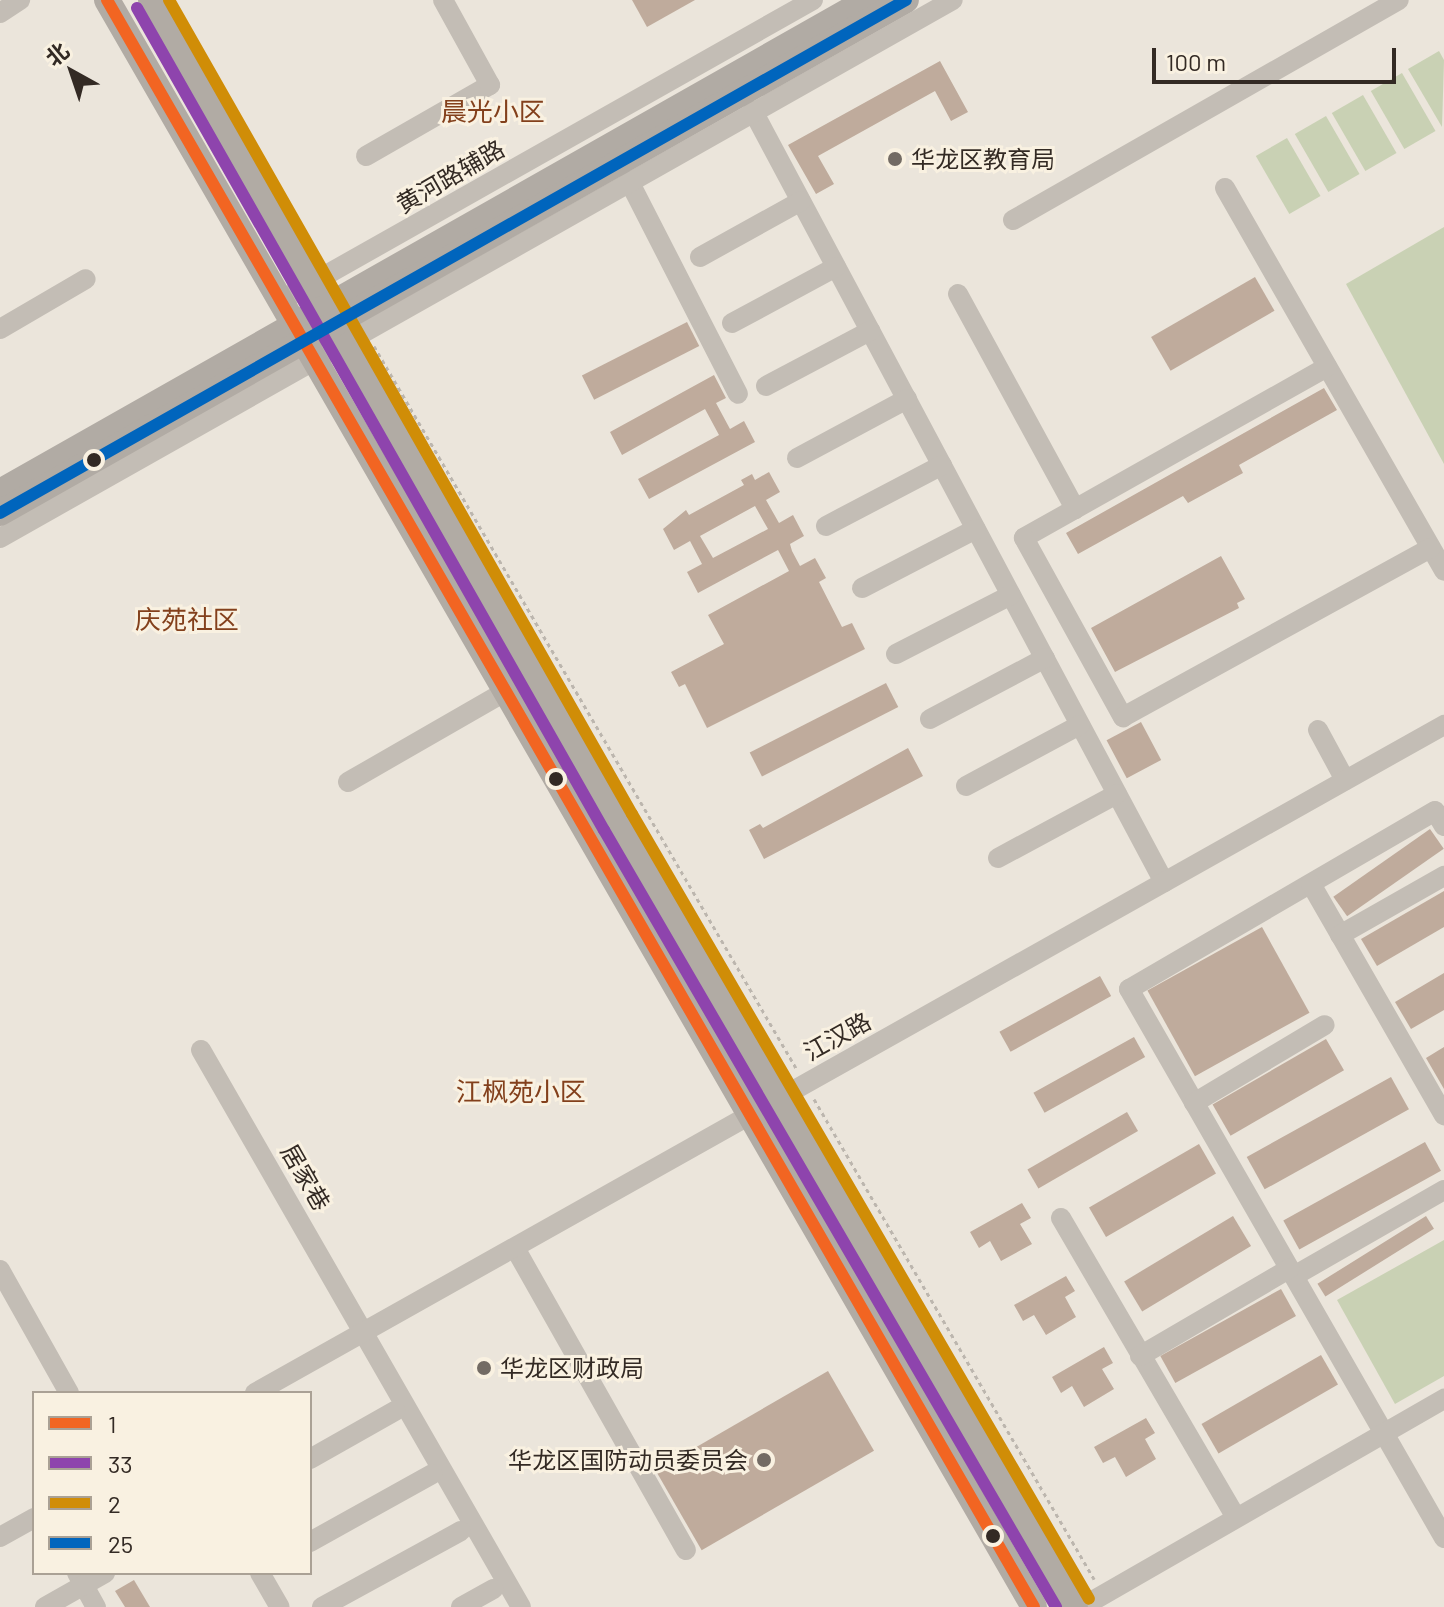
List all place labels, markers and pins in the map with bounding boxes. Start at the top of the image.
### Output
place label: 华龙区教育局 [911,145,1055,173]
marker: 华龙区教育局 [886,150,904,168]
unlabelled marker [86,452,102,468]
unlabelled marker [548,771,564,787]
place label: 华龙区财政局 [500,1354,644,1382]
marker: 华龙区财政局 [475,1359,493,1377]
place label: 华龙区国防动员委员会 [508,1446,748,1474]
marker: 华龙区国防动员委员会 [755,1451,773,1469]
unlabelled marker [985,1528,1001,1544]

